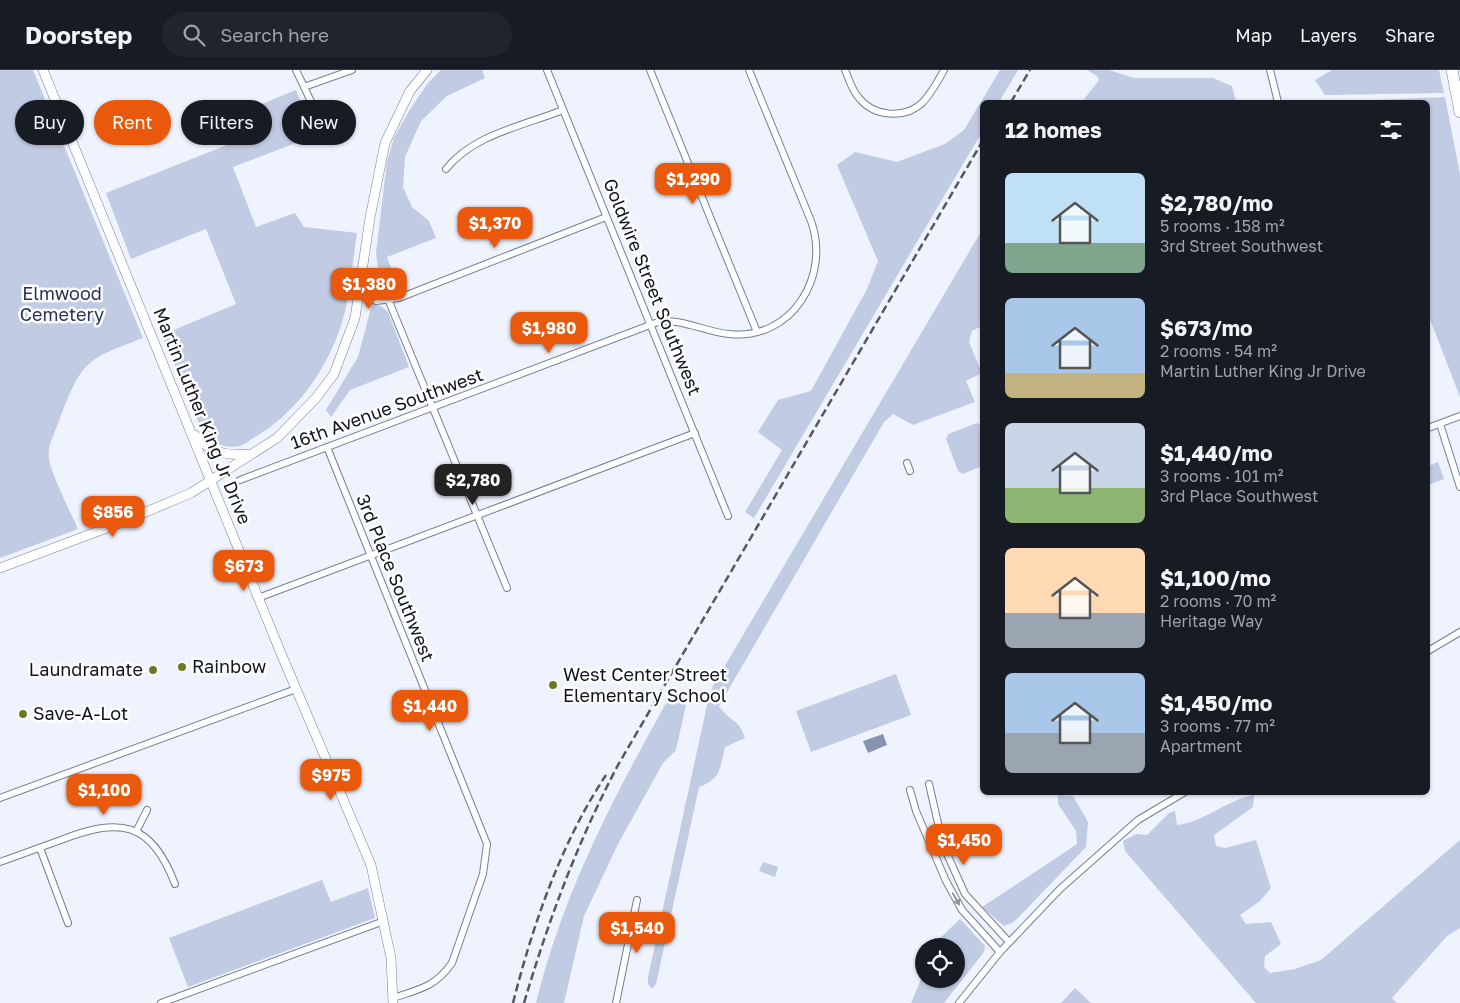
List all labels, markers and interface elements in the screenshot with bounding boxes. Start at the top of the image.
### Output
search box [162,12,512,57]
text: Doorstep [25,20,132,49]
icon: search [180,21,208,49]
text: Search here [220,23,329,46]
text: Map [1235,24,1272,46]
text: Layers [1300,24,1357,46]
text: Share [1385,24,1435,46]
chip: Buy [15,100,84,145]
chip: Rent [94,100,171,145]
chip: Filters [181,100,272,145]
chip: New [282,100,356,145]
icon: filters [1377,116,1405,144]
text: 12 homes [1005,117,1102,143]
pin: $1,290 [652,162,734,205]
text: $1,290 [666,169,720,189]
street label: Goldwire Street Southwest [599,175,707,398]
text: $2,780/mo [1160,190,1273,216]
icon: home [1045,193,1105,253]
pin: $1,370 [454,206,536,249]
text: $1,370 [469,213,521,233]
text: 5 rooms · 158 m² [1160,216,1285,236]
text: 3rd Street Southwest [1160,236,1323,256]
pin: $1,380 [328,268,410,310]
text: $1,380 [342,274,396,294]
park label: Elmwood Cemetery [20,282,104,325]
street label: Martin Luther King Jr Drive [149,304,257,527]
pin: $1,980 [508,312,590,354]
text: $673/mo [1160,315,1253,341]
text: $1,980 [522,318,576,338]
icon: home [1045,318,1105,378]
text: 2 rooms · 54 m² [1160,341,1277,361]
text: Martin Luther King Jr Drive [1160,361,1366,381]
street label: 16th Avenue Southwest [287,363,486,453]
text: $1,440/mo [1160,440,1273,466]
icon: home [1045,443,1105,503]
pin: $2,780 [432,464,514,506]
text: 3 rooms · 101 m² [1160,466,1283,486]
text: $2,780 [446,470,500,490]
text: 3rd Place Southwest [1160,486,1318,506]
street label: 3rd Place Southwest [352,491,440,664]
pin: $856 [83,496,143,538]
text: $856 [93,502,133,522]
pin: $673 [214,550,274,592]
text: $673 [224,556,264,576]
text: $1,100/mo [1160,565,1271,591]
icon: home [1045,568,1105,628]
text: 2 rooms · 70 m² [1160,591,1276,611]
text: Heritage Way [1160,611,1263,631]
place label: Rainbow [192,655,267,677]
place label: Laundramate [29,658,143,680]
marker: Rainbow [176,661,188,673]
place label: West Center Street Elementary School [563,663,727,706]
marker: Laundramate [147,664,159,676]
marker: West Center Street Elementary School [547,679,559,691]
pin: $1,440 [389,690,471,732]
text: $1,450/mo [1160,690,1272,716]
icon: home [1045,693,1105,753]
text: $1,440 [403,696,457,716]
place label: Save-A-Lot [33,702,128,724]
marker: Save-A-Lot [17,708,29,720]
text: 3 rooms · 77 m² [1160,716,1275,736]
text: Apartment [1160,736,1242,756]
pin: $975 [301,758,361,801]
text: $975 [311,765,351,785]
pin: $1,100 [63,774,145,816]
text: $1,100 [77,780,131,800]
pin: $1,450 [923,824,1005,866]
text: $1,450 [937,830,991,850]
one-way arrow [952,892,960,907]
pin: $1,540 [596,912,678,954]
text: $1,540 [610,918,664,938]
map controls [915,938,965,988]
button: locate [915,938,965,988]

